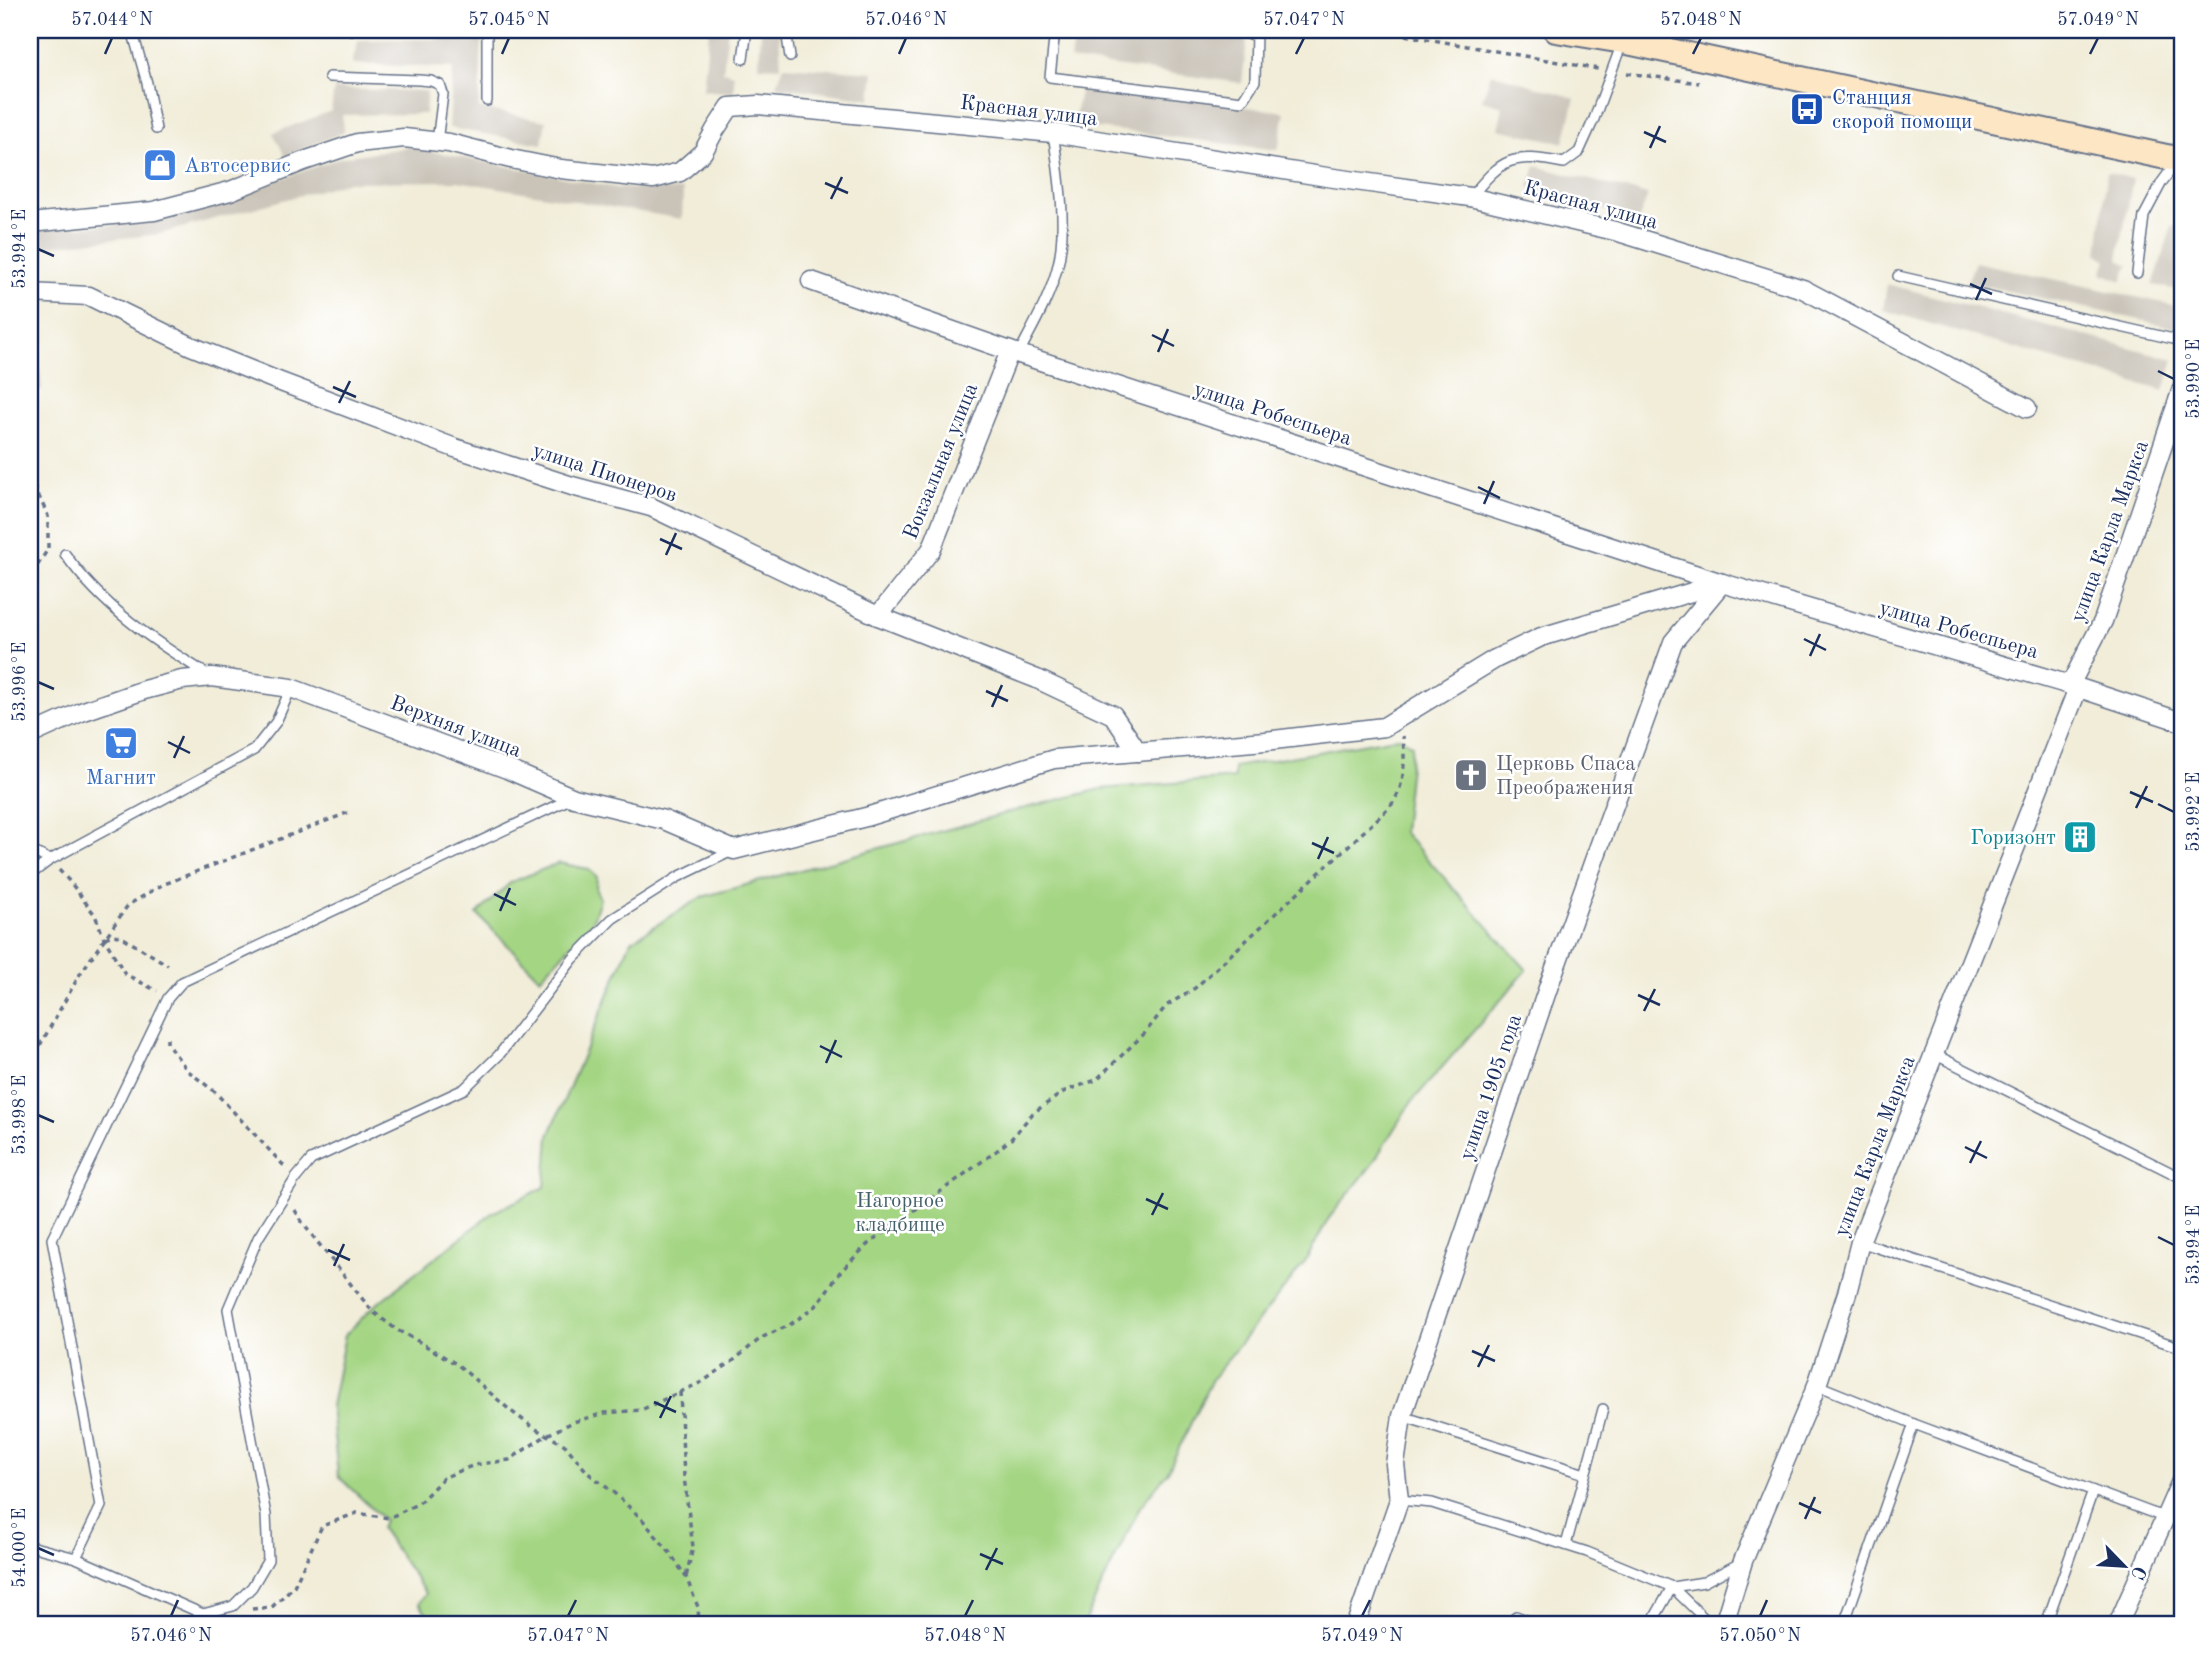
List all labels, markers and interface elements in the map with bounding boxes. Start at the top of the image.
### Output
text: 57.044°N [71,11,153,29]
text: 57.045°N [468,11,550,29]
text: 57.046°N [865,11,947,29]
text: 57.047°N [1263,11,1345,29]
text: 57.048°N [1660,11,1742,29]
text: 57.049°N [2057,11,2139,29]
place label: Станция скорой помощи [1832,88,1972,133]
bus stop icon: Станция скорой помощи [1788,90,1826,128]
street label: Красная улица [959,93,1099,130]
shop icon: Автосервис [141,146,179,184]
place label: Автосервис [184,156,291,177]
street label: Красная улица [1521,177,1660,233]
text: 53.994°E [11,209,29,289]
text: 53.990°E [2185,339,2203,419]
street label: улица Робеспьера [1191,379,1354,450]
street label: Вокзальная улица [900,380,982,543]
street label: улица Карла Маркса [2068,438,2153,625]
street label: улица Пионеров [530,440,679,507]
street label: улица Робеспьера [1877,598,2041,663]
text: 53.996°E [11,642,29,722]
street label: Верхняя улица [387,693,524,762]
supermarket icon: Магнит [102,724,140,762]
place label: Церковь Спаса Преображения [1496,754,1636,799]
church icon: Церковь Спаса Преображения [1452,756,1490,794]
place label: Магнит [86,768,156,789]
text: 53.992°E [2185,772,2203,852]
building icon: Горизонт [2061,818,2099,856]
place label: Горизонт [1970,828,2056,849]
street label: улица 1905 года [1457,1012,1526,1163]
street label: улица Карла Маркса [1831,1053,1920,1240]
text: 53.998°E [11,1075,29,1155]
park label: Нагорное кладбище [855,1191,945,1236]
text: 53.994°E [2185,1205,2203,1285]
text: 54.000°E [11,1508,29,1588]
north arrow [2090,1532,2160,1602]
text: С [2126,1562,2148,1582]
text: 57.046°N [130,1627,212,1645]
text: 57.047°N [527,1627,609,1645]
text: 57.048°N [924,1627,1006,1645]
text: 57.049°N [1321,1627,1403,1645]
text: 57.050°N [1719,1627,1801,1645]

